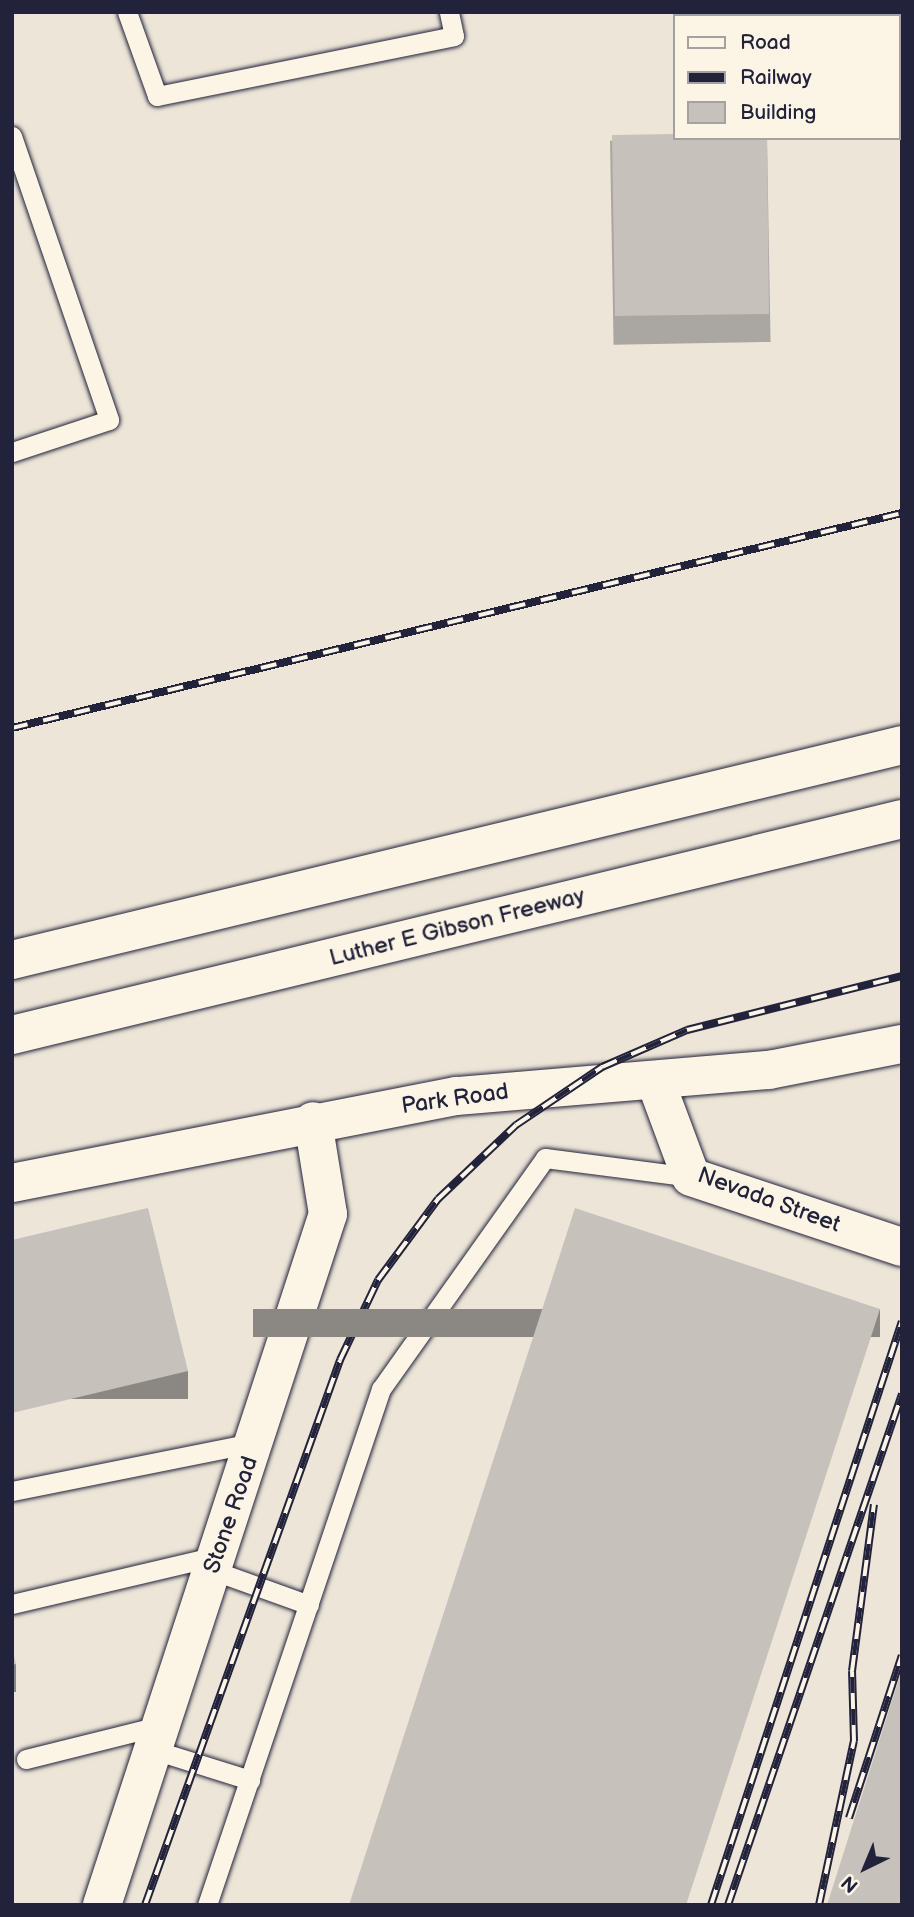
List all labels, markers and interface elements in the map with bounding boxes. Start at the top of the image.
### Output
legend [673,14,900,140]
text: Road [740,30,791,55]
text: Railway [740,65,812,90]
text: Building [740,100,816,125]
street label: Luther E Gibson Freeway [327,882,587,972]
street label: Park Road [400,1078,510,1120]
street label: Nevada Street [694,1161,844,1239]
street label: Stone Road [198,1453,264,1577]
north arrow [830,1833,900,1903]
text: N [837,1870,863,1897]

